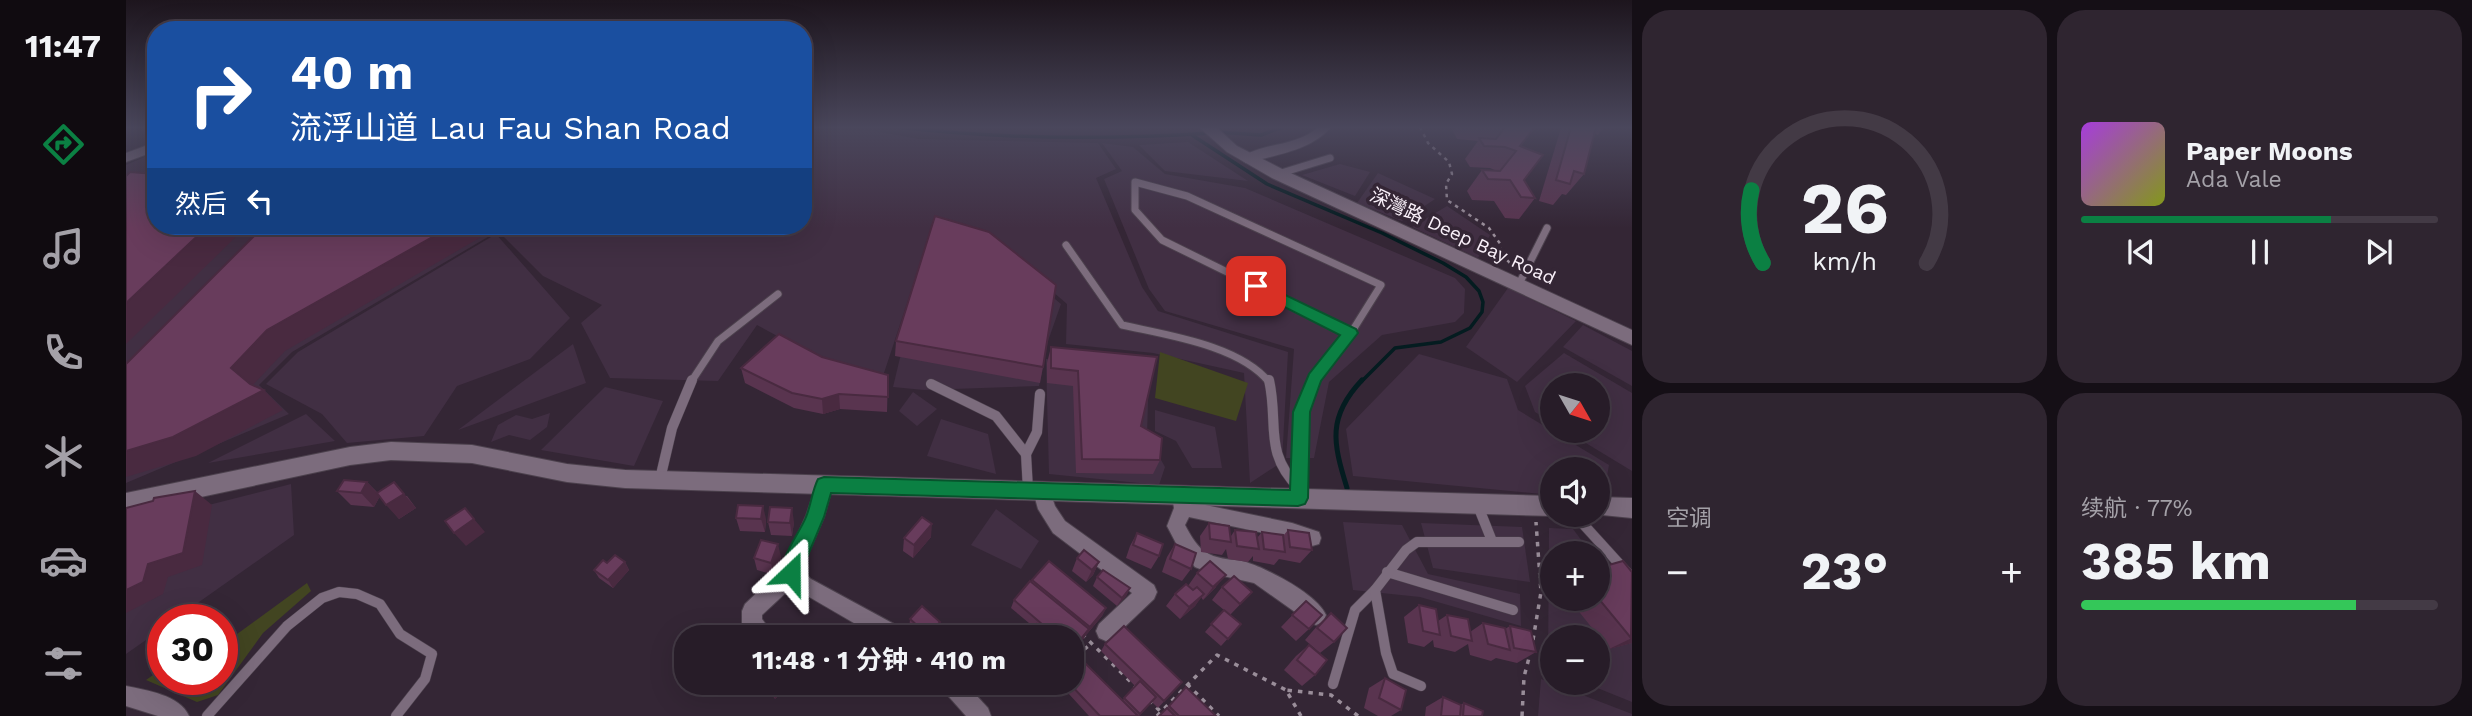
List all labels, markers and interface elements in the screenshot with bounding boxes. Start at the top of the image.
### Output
text: 11:47 [25,27,101,65]
text: 40 m [290,43,413,101]
icon: right [175,49,266,140]
text: 流浮山道 Lau Fau Shan Road [290,109,731,147]
icon: directions [39,120,88,169]
text: Paper Moons [2186,136,2353,166]
text: 26 [1800,165,1889,251]
text: Ada Vale [2186,166,2282,193]
icon: left [241,182,279,220]
street label: 深灣路 Deep Bay Road [1366,183,1559,290]
text: 然后 [175,189,227,219]
icon: music [39,224,88,273]
icon: previous [2122,233,2160,271]
icon: pause [2241,233,2279,271]
icon: next [2360,233,2398,271]
text: km/h [1812,247,1877,276]
pin [1226,256,1286,316]
icon: arrive [1237,267,1275,305]
icon: phone [39,328,88,377]
north arrow [1540,373,1610,443]
map controls [1540,373,1610,695]
icon: climate [39,432,88,481]
button: sound [1540,457,1610,527]
text: 续航 · 77% [2081,495,2192,522]
text: 空调 [1666,505,1712,532]
text: 385 km [2081,531,2271,592]
icon: car [39,536,88,585]
position arrow [754,536,828,610]
button: + [1540,541,1610,611]
text: 23° [1801,541,1888,602]
text: − [1666,550,1689,594]
text: + [2000,550,2023,594]
speed limit sign: 30 [147,604,238,695]
button: − [1540,625,1610,695]
icon: filters [39,639,88,688]
text: 11:48 · 1 分钟 · 410 m [752,645,1006,675]

